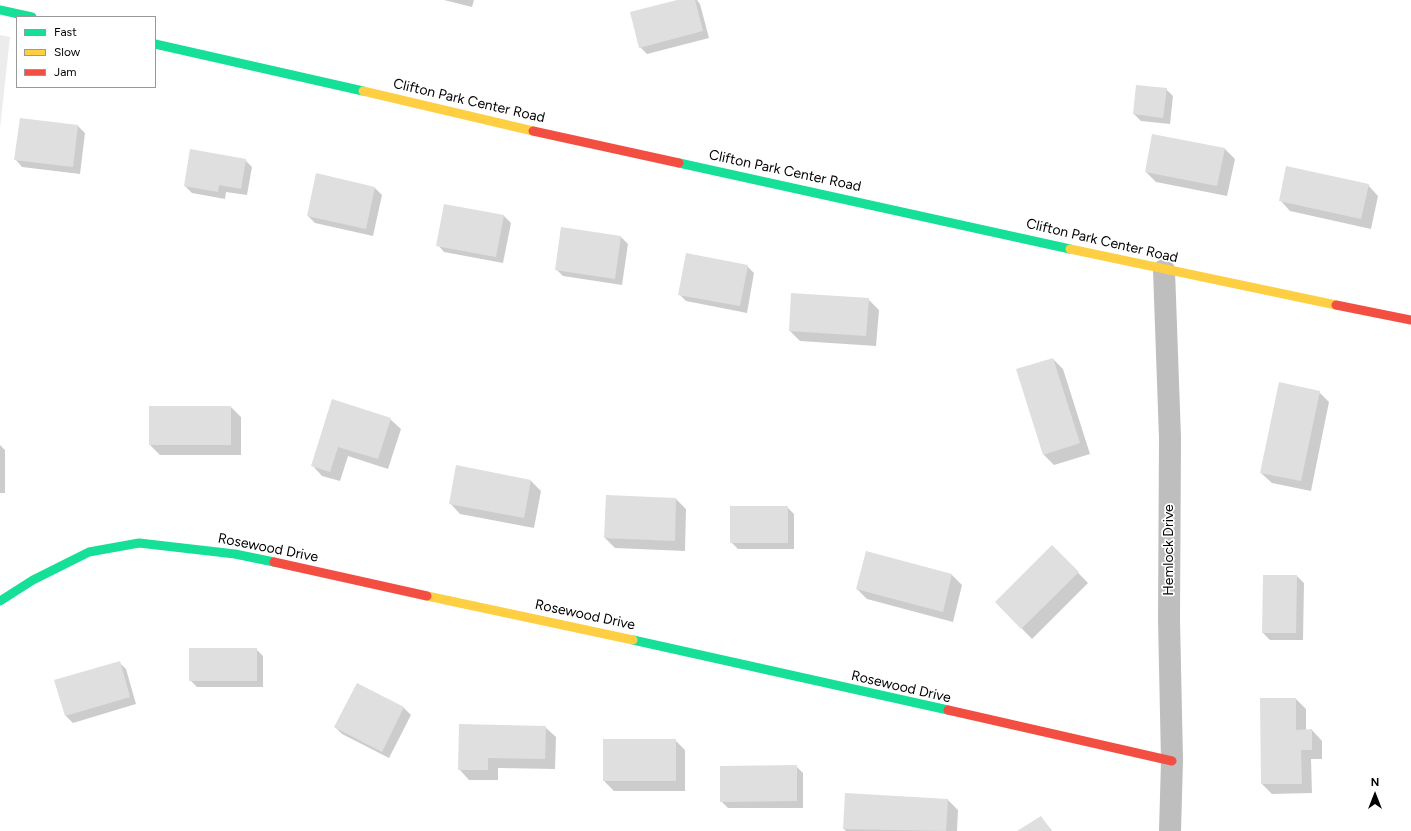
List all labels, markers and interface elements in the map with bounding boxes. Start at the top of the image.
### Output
legend [16,16,156,88]
text: Fast [54,25,77,39]
text: Slow [54,45,80,59]
text: Jam [54,65,77,79]
street label: Clifton Park Center Road [392,75,546,127]
street label: Clifton Park Center Road [707,147,863,195]
street label: Clifton Park Center Road [1025,215,1179,267]
street label: Hemlock Drive [1161,504,1177,596]
street label: Rosewood Drive [216,530,320,566]
street label: Rosewood Drive [533,596,637,634]
street label: Rosewood Drive [849,667,953,707]
north arrow [1355,775,1395,815]
text: N [1371,776,1379,789]

